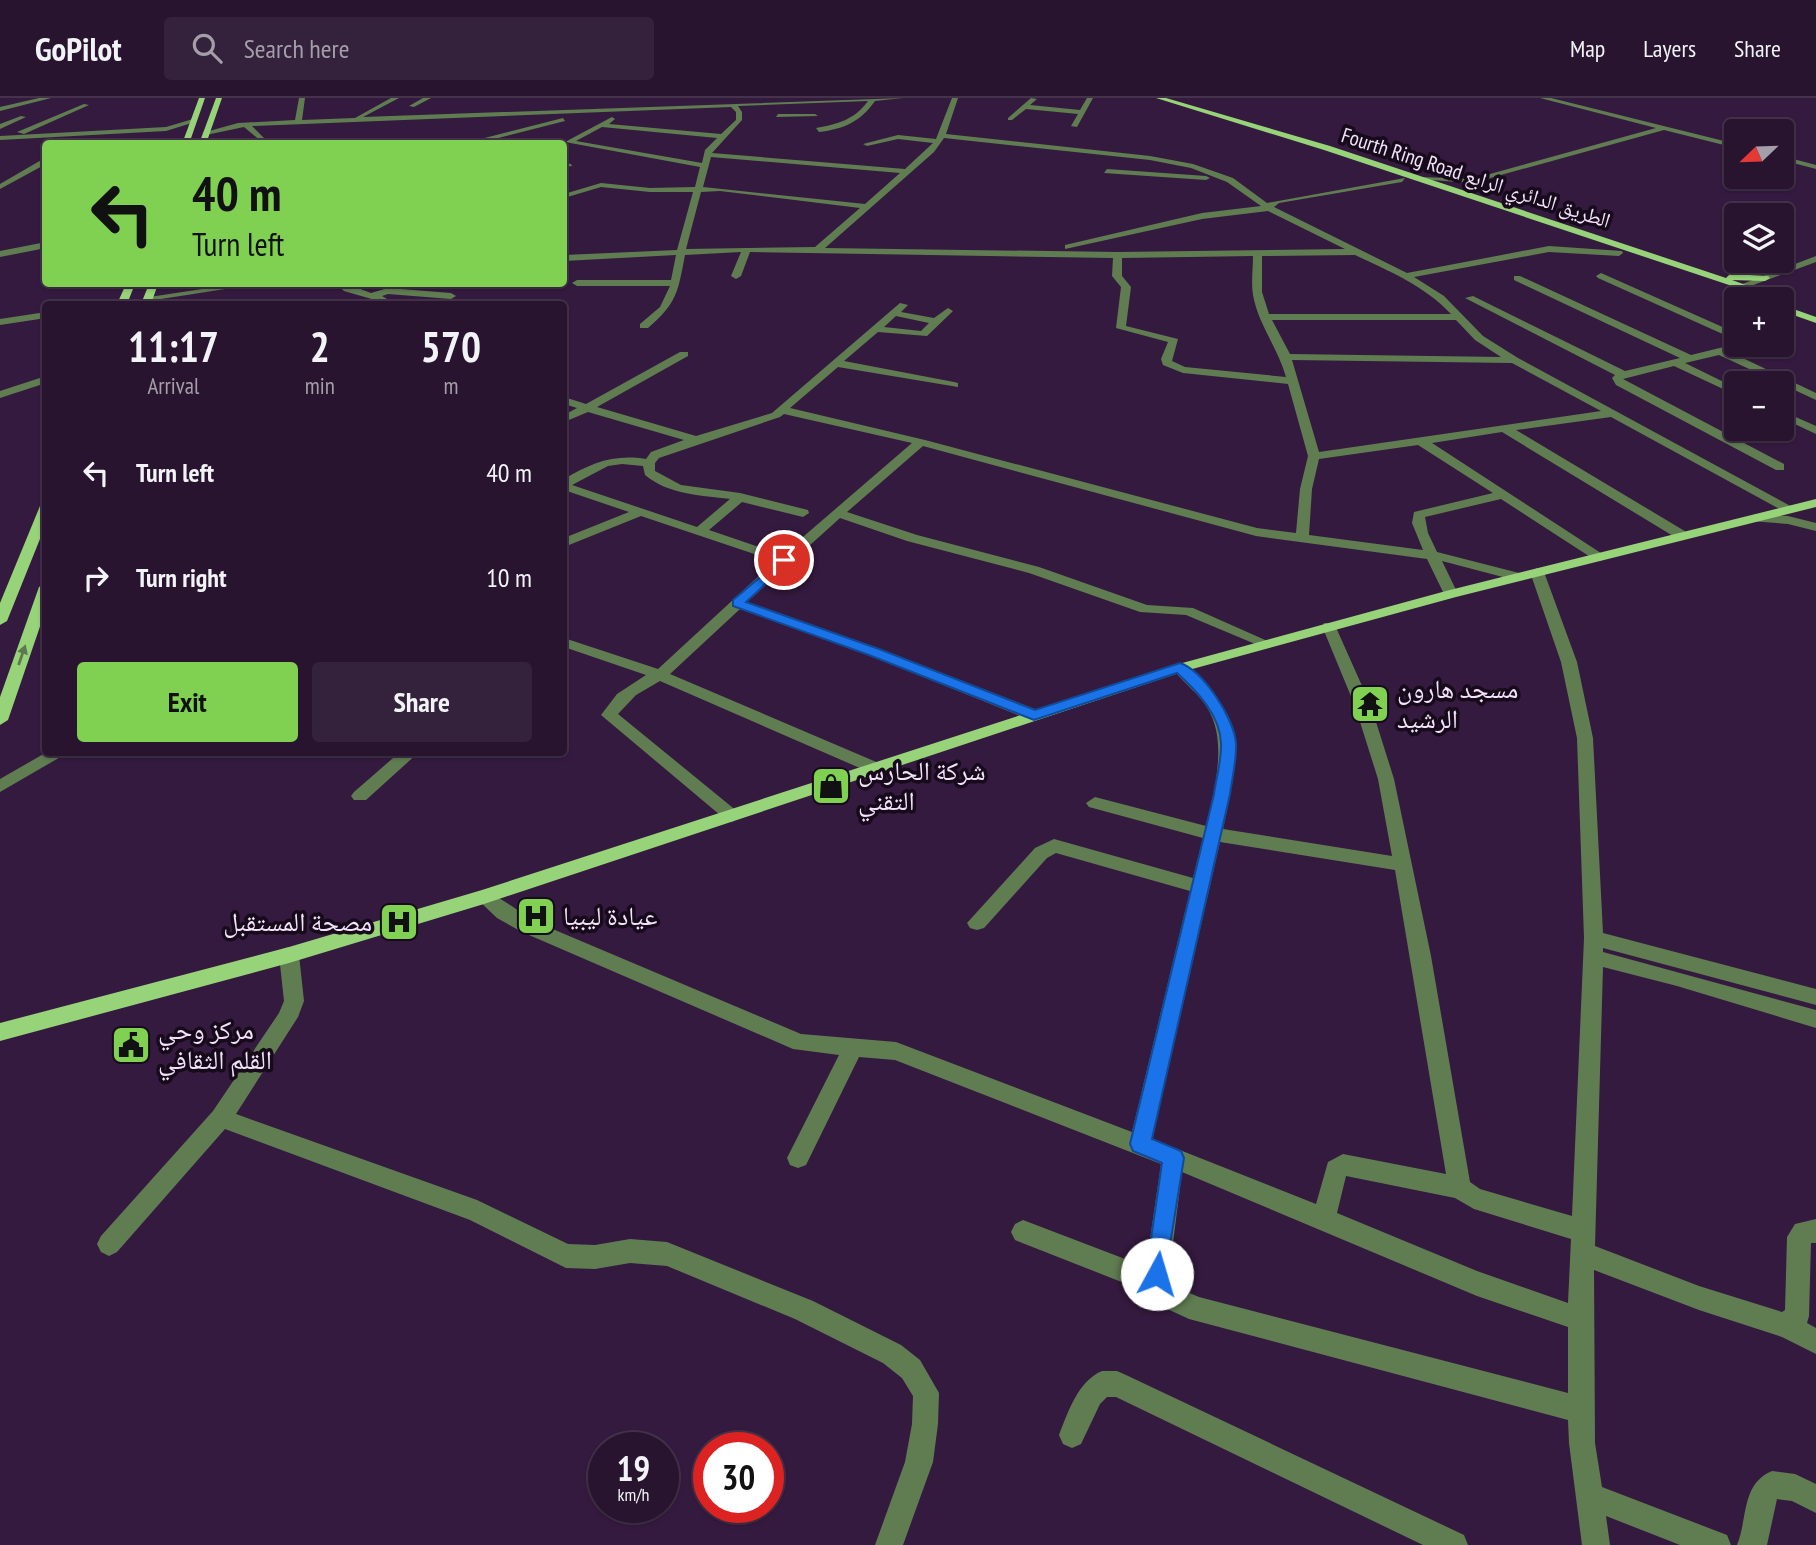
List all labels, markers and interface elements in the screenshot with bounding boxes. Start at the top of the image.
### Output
search box [164,17,654,80]
text: GoPilot [35,27,122,70]
icon: search [188,29,226,67]
text: Search here [244,32,349,65]
text: Map [1570,33,1605,64]
text: Layers [1643,33,1696,64]
text: Share [1734,33,1781,64]
north arrow [1724,119,1794,189]
map controls [1724,119,1794,441]
street label: Fourth Ring Road الطريق الدائري الرابع [1337,121,1614,237]
text: 40 m [192,161,281,225]
icon: left [77,168,168,259]
button: layers [1724,203,1794,273]
text: Turn left [192,223,284,265]
button: + [1724,287,1794,357]
text: 11:17 [128,319,219,374]
text: 2 [310,319,330,374]
text: 570 [421,319,481,374]
text: Arrival [147,371,199,400]
text: min [305,371,335,400]
text: m [443,371,458,400]
button: − [1724,371,1794,441]
icon: left [77,454,115,492]
text: Turn left [136,456,214,489]
text: 40 m [486,456,532,489]
pin [754,530,814,590]
icon: arrive [765,541,803,579]
icon: right [77,559,115,597]
text: Turn right [136,561,227,594]
text: 10 m [486,561,532,594]
one-way arrow [17,644,28,665]
button: Exit [77,662,298,742]
button: Share [312,662,532,742]
place label: مسجد هارون الرشيد [1397,672,1518,735]
temple icon: مسجد هارون الرشيد [1349,683,1391,725]
place label: شركة الحارس التقني [858,754,986,822]
shop icon: شركة الحارس التقني [810,765,852,807]
hospital icon: عيادة ليبيا [515,895,557,937]
place label: عيادة ليبيا [563,899,657,932]
hospital icon: مصحة المستقبل [378,901,420,943]
place label: مصحة المستقبل [223,905,372,938]
place label: مركز وحي القلم الثقافي [158,1013,272,1081]
public building icon: مركز وحي القلم الثقافي [110,1024,152,1066]
position arrow [1120,1237,1194,1311]
speed limit sign: 30 [693,1432,784,1523]
text: 19 [617,1445,650,1491]
text: km/h [618,1483,649,1506]

